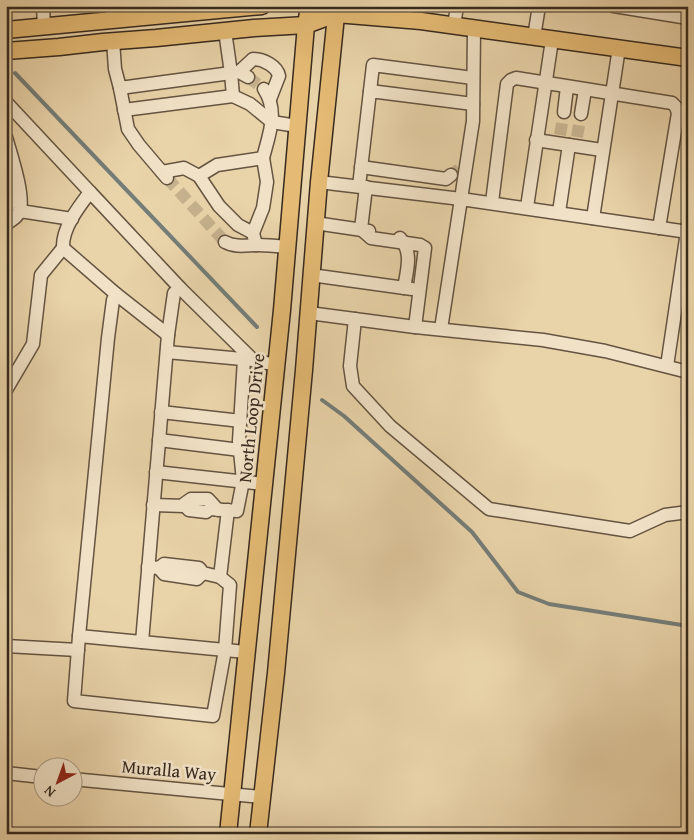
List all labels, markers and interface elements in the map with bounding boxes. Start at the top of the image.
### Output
street label: North Loop Drive [231,352,271,484]
street label: Muralla Way [121,752,217,788]
north arrow [32,758,82,808]
text: N [39,781,60,802]

